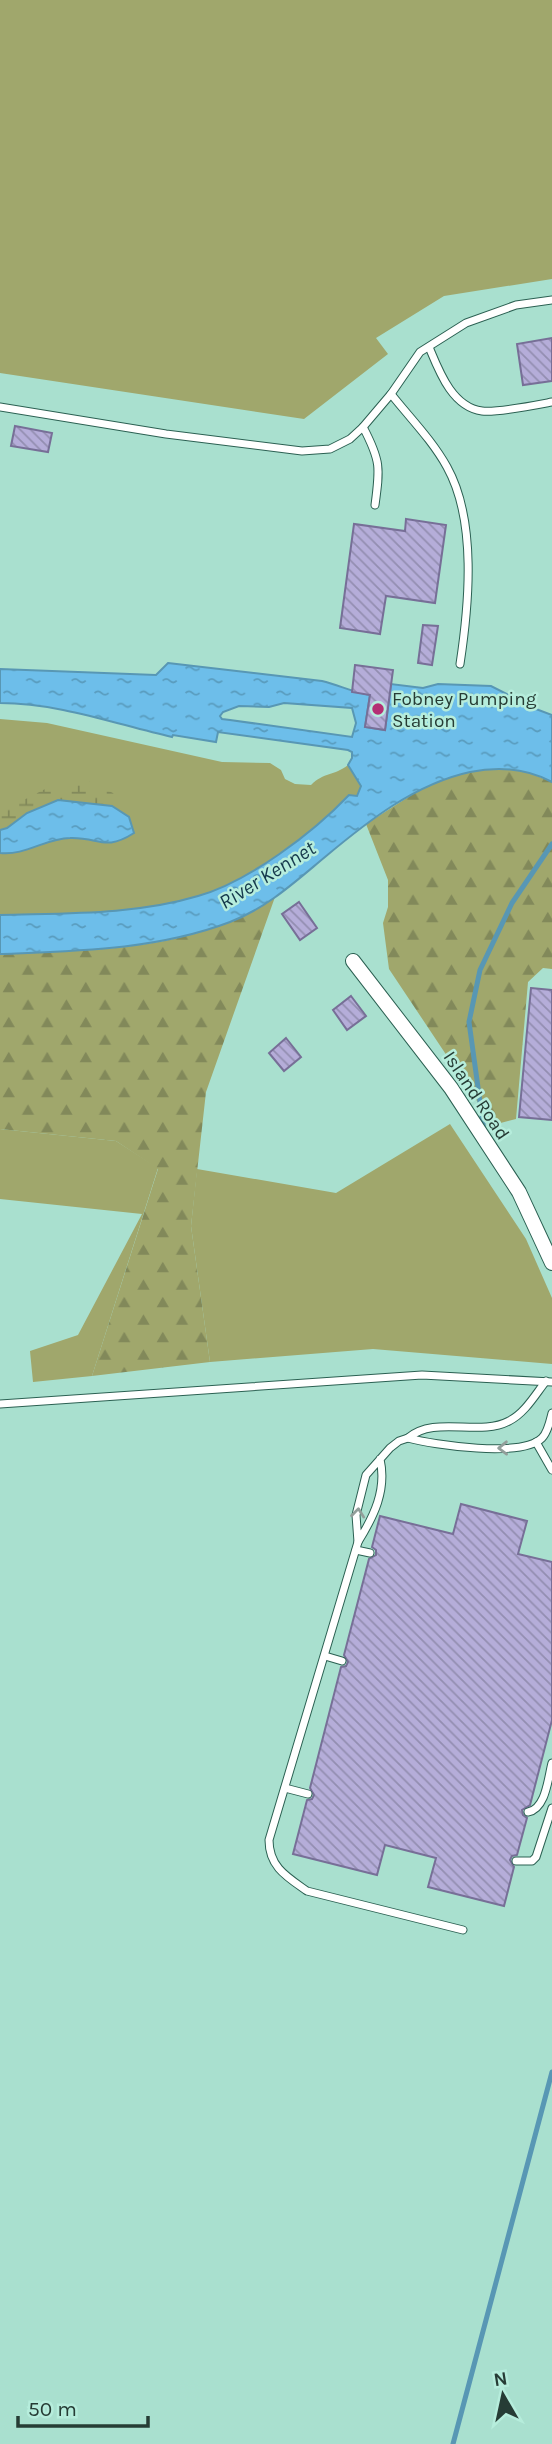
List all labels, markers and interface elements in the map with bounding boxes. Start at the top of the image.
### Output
place label: Fobney Pumping Station [392,688,537,732]
marker: Fobney Pumping Station [370,701,386,717]
water label: River Kennet [214,835,320,914]
street label: Island Road [439,1047,514,1144]
one-way arrow [498,1440,508,1456]
one-way arrow [351,1507,366,1519]
north arrow [468,2360,538,2430]
text: N [492,2367,509,2391]
scale bar [18,2384,147,2428]
text: 50 m [28,2397,77,2421]

